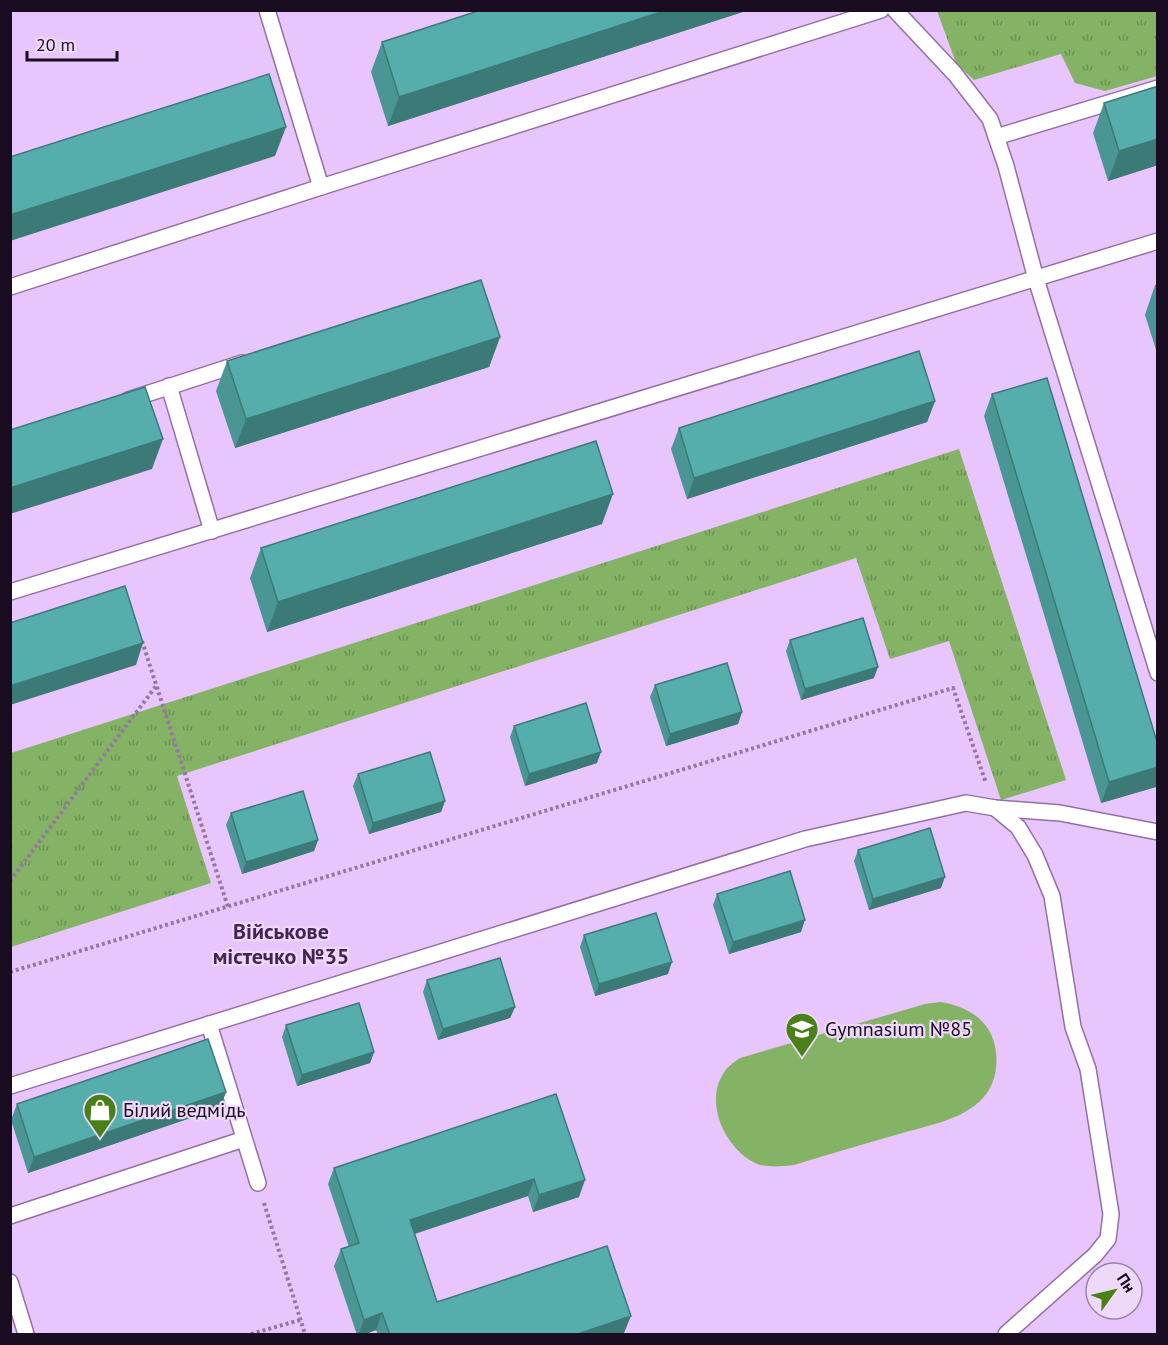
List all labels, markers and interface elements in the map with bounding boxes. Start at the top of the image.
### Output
scale bar [27,24,117,62]
text: 20 m [36,33,75,56]
district label: Військове містечко №35 [213,917,349,970]
school or university icon: Gymnasium №85 [784,1011,820,1058]
place label: Gymnasium №85 [825,1016,972,1042]
shop icon: Білий ведмідь [82,1092,118,1139]
place label: Білий ведмідь [123,1097,245,1123]
north arrow [1084,1261,1144,1321]
text: Пн [1113,1269,1140,1296]

